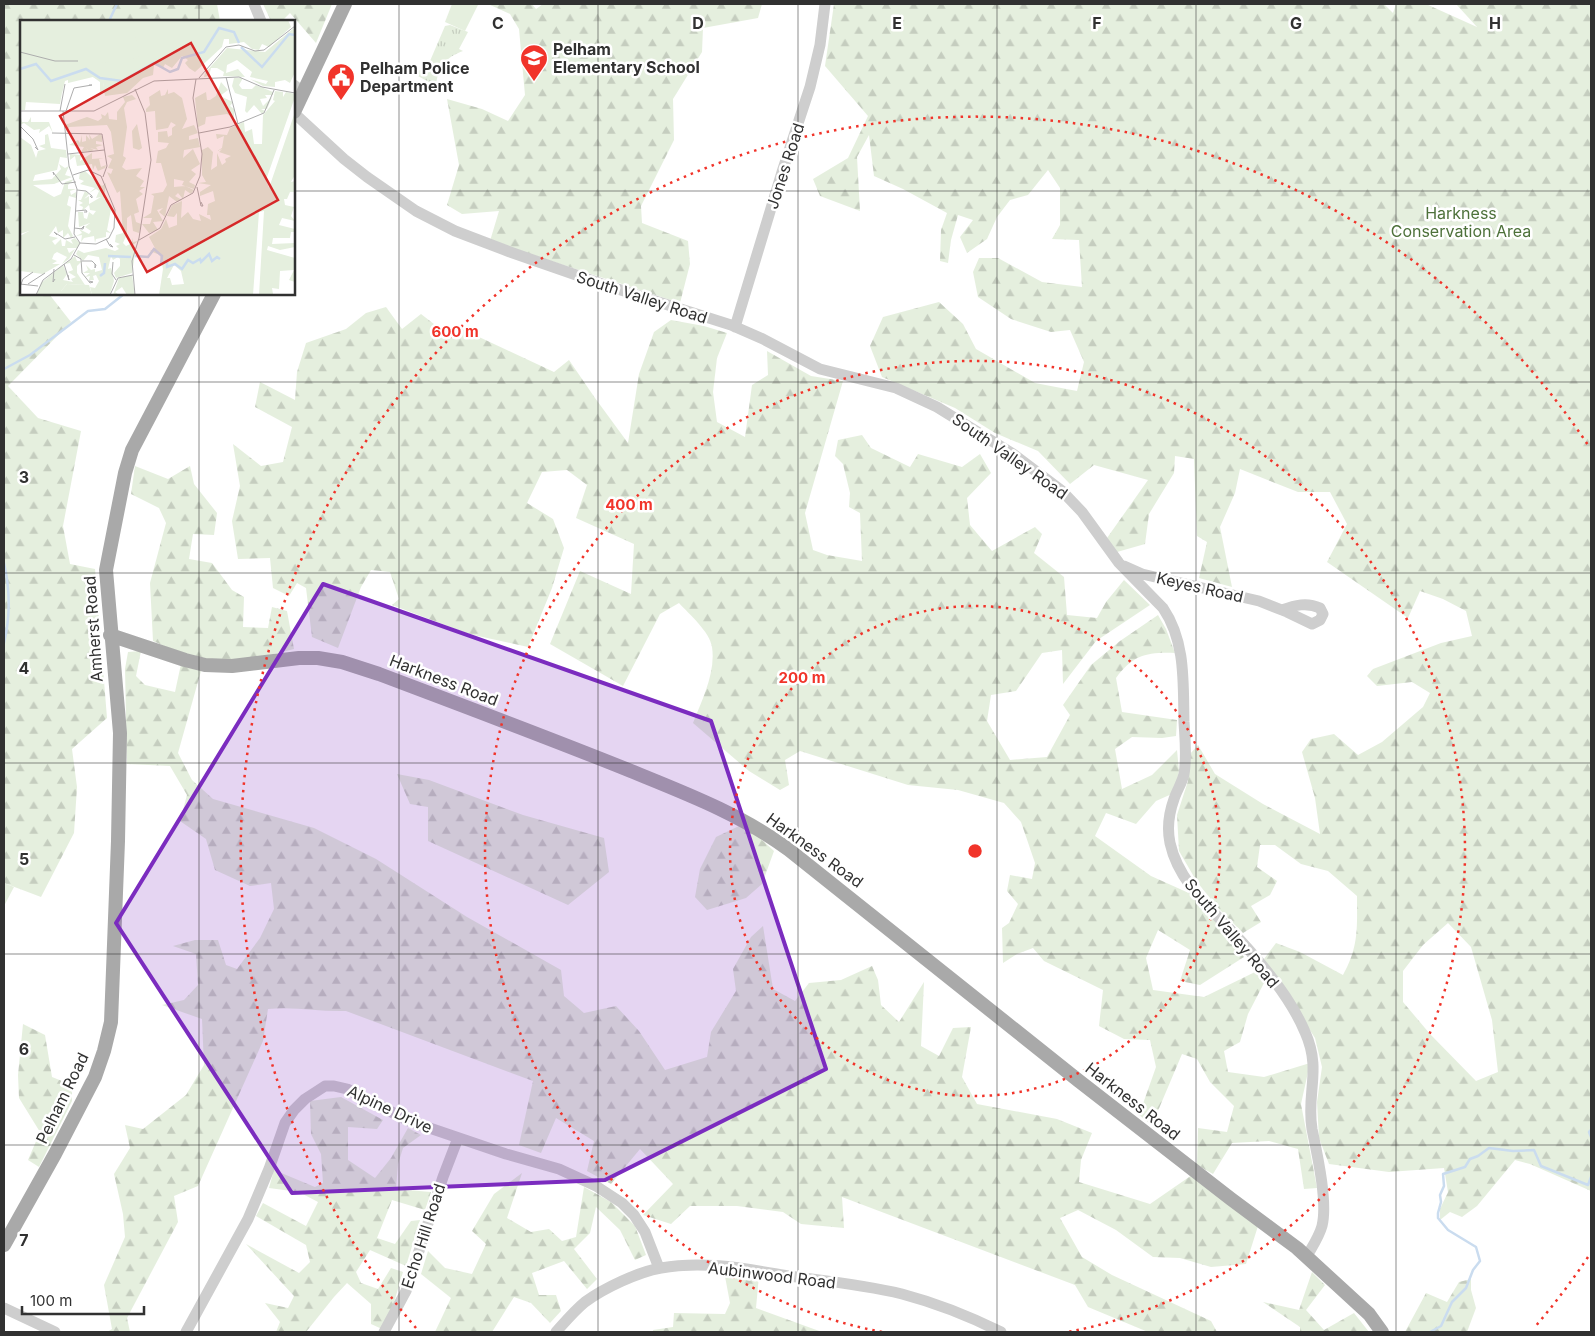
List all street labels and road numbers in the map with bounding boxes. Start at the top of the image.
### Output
street label: Jones Road [762,121,808,211]
street label: South Valley Road [574,266,710,328]
street label: South Valley Road [948,409,1072,503]
street label: Keyes Road [1155,567,1245,607]
street label: Amherst Road [79,575,107,683]
street label: Harkness Road [387,650,501,710]
street label: Harkness Road [763,808,867,892]
street label: South Valley Road [1180,874,1284,992]
street label: Pelham Road [31,1049,93,1147]
street label: Harkness Road [1082,1058,1184,1144]
street label: Alpine Drive [344,1081,436,1137]
street label: Echo Hill Road [397,1181,449,1291]
street label: Aubinwood Road [707,1257,837,1293]

